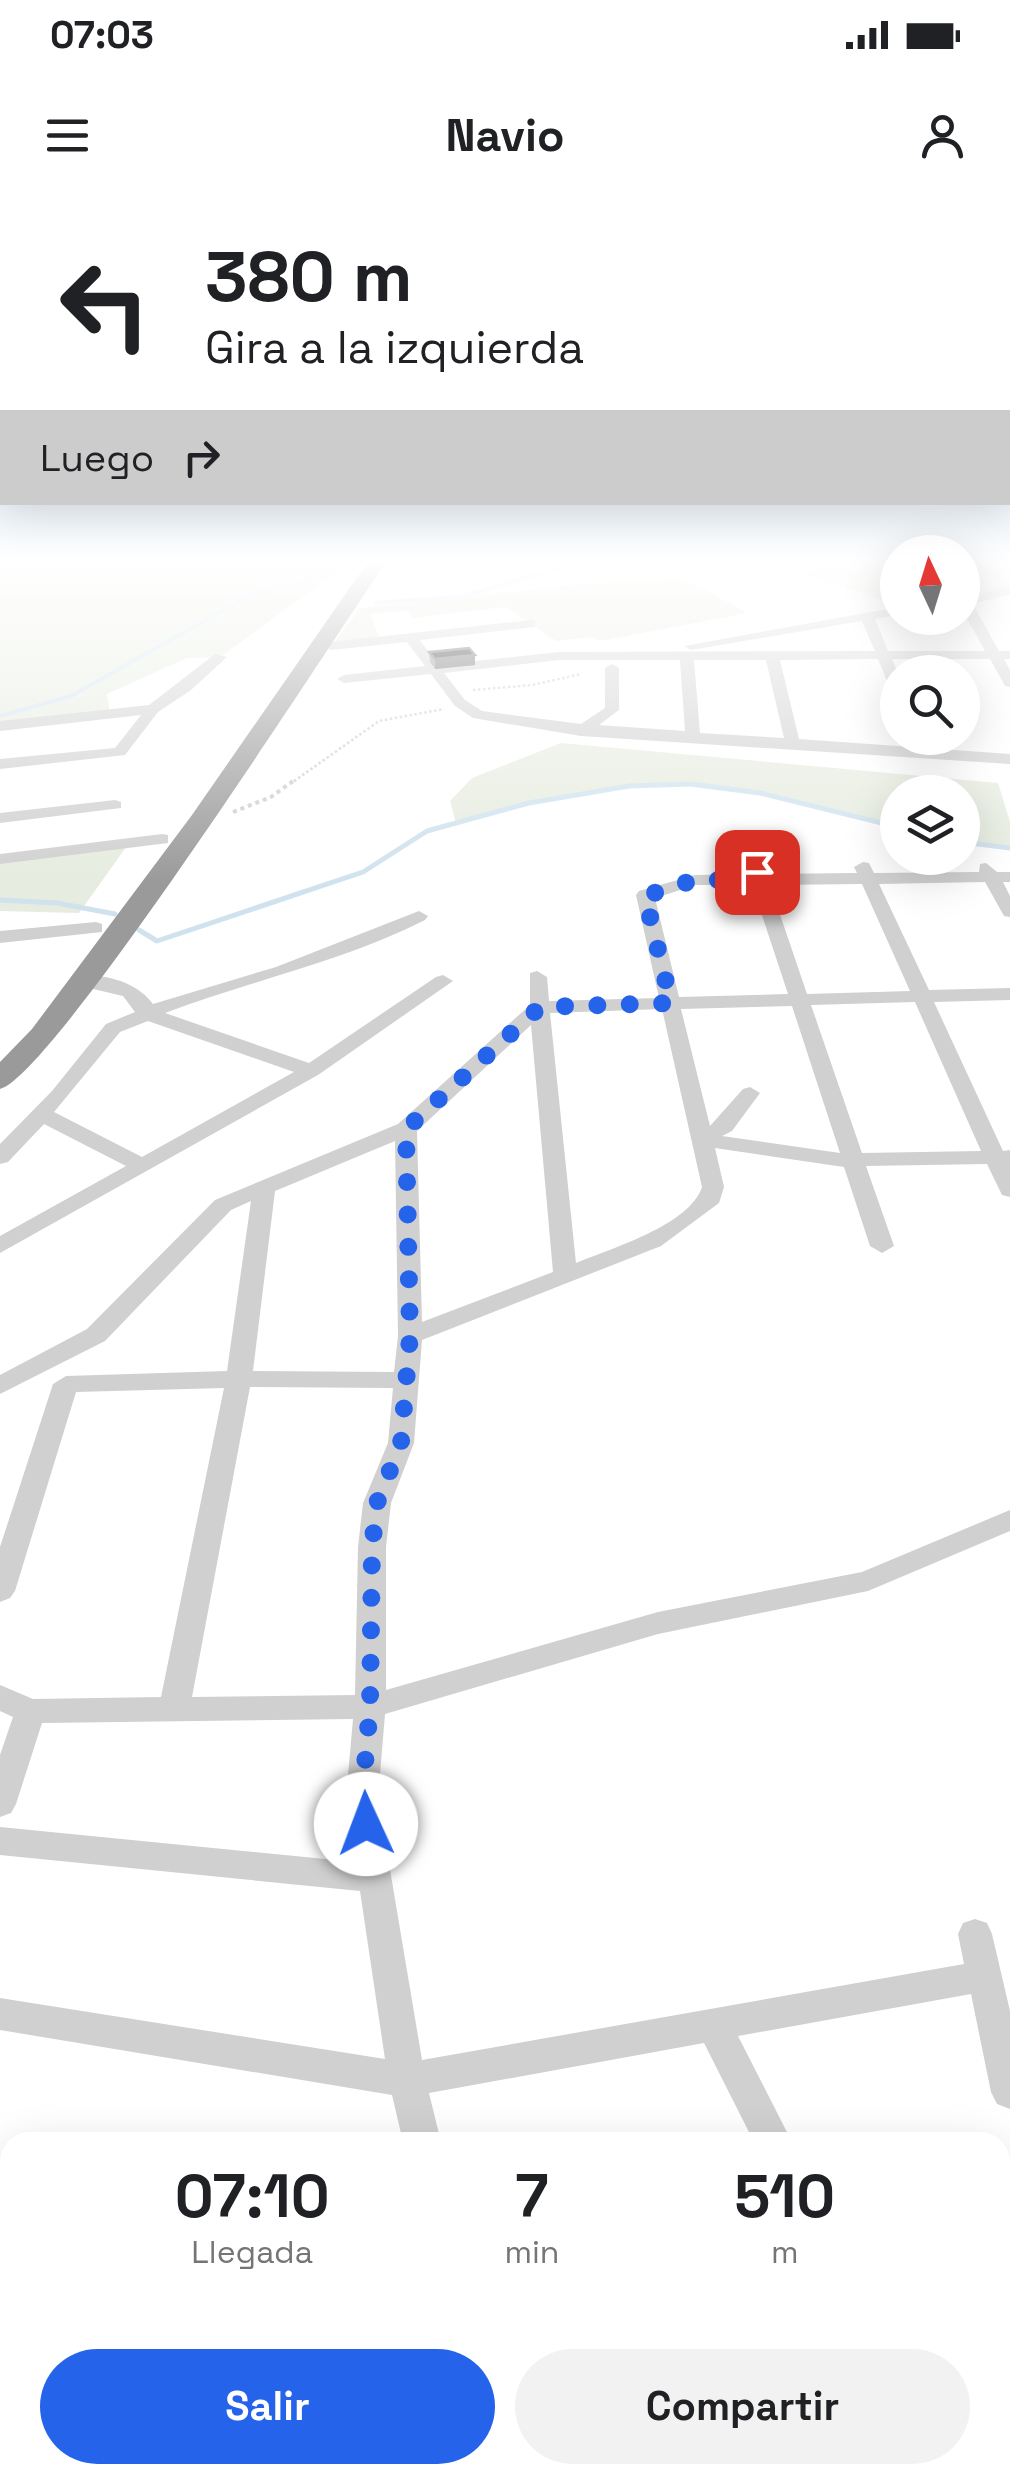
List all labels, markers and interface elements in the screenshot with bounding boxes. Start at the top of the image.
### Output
text: 07:03 [50,11,154,59]
text: Navio [445,107,565,164]
icon: menu [40,108,95,163]
icon: person [915,108,970,163]
text: 380 m [205,232,412,321]
icon: left [40,240,170,370]
text: Gira a la izquierda [205,319,584,376]
icon: right [174,430,229,485]
text: Luego [40,434,154,482]
north arrow [880,535,980,635]
map controls [880,535,980,875]
button: search [880,655,980,755]
button: layers [880,775,980,875]
pin [715,830,800,915]
icon: arrive [730,845,785,900]
position arrow [314,1772,418,1876]
text: 07:10 [175,2158,330,2235]
text: 7 [515,2158,549,2235]
text: 510 [734,2158,835,2235]
text: Llegada [191,2232,313,2272]
text: min [504,2232,559,2272]
text: m [771,2232,798,2272]
button: Salir [40,2349,495,2464]
button: Compartir [515,2349,970,2464]

